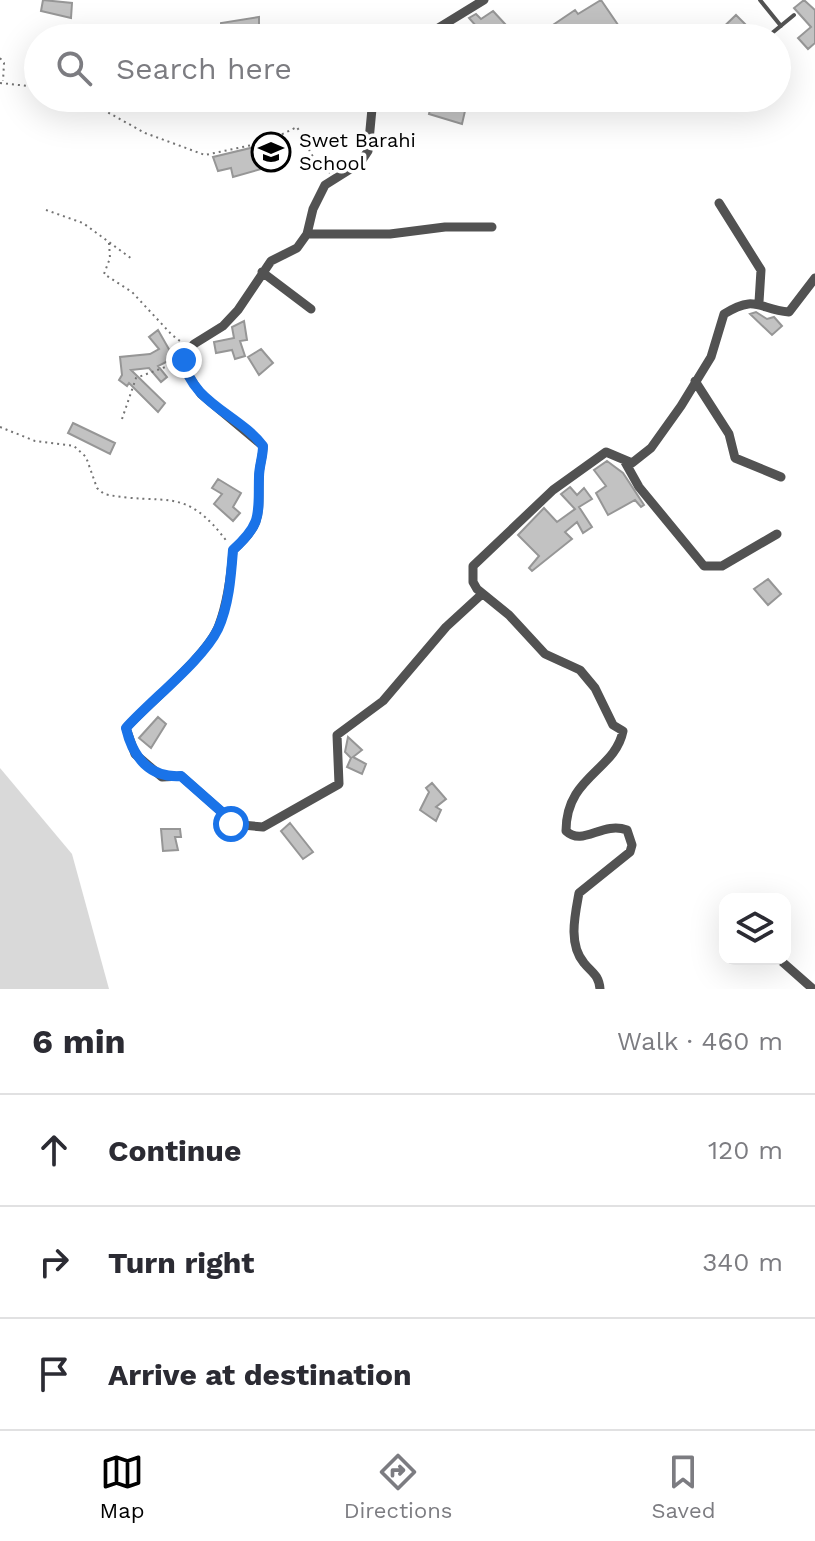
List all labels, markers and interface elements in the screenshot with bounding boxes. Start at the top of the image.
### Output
search box [24,24,791,112]
icon: search [52,46,96,90]
text: Search here [116,51,292,86]
place label: Swet Barahi School [299,128,416,175]
school or university icon: Swet Barahi School [250,131,292,173]
route end [166,342,202,378]
route start [213,806,249,842]
map controls [719,893,791,965]
button: layers [719,893,791,965]
text: 6 min [32,1021,126,1061]
text: Walk · 460 m [617,1026,783,1056]
icon: ahead [32,1128,76,1172]
text: Continue [108,1133,241,1168]
text: 120 m [708,1135,783,1165]
icon: right [32,1240,76,1284]
text: Turn right [108,1245,254,1280]
text: 340 m [702,1247,783,1277]
icon: arrive [32,1352,76,1396]
text: Arrive at destination [108,1357,412,1392]
tab: Map [100,1450,144,1523]
tab: Directions [344,1450,452,1523]
tab: Saved [652,1450,715,1523]

